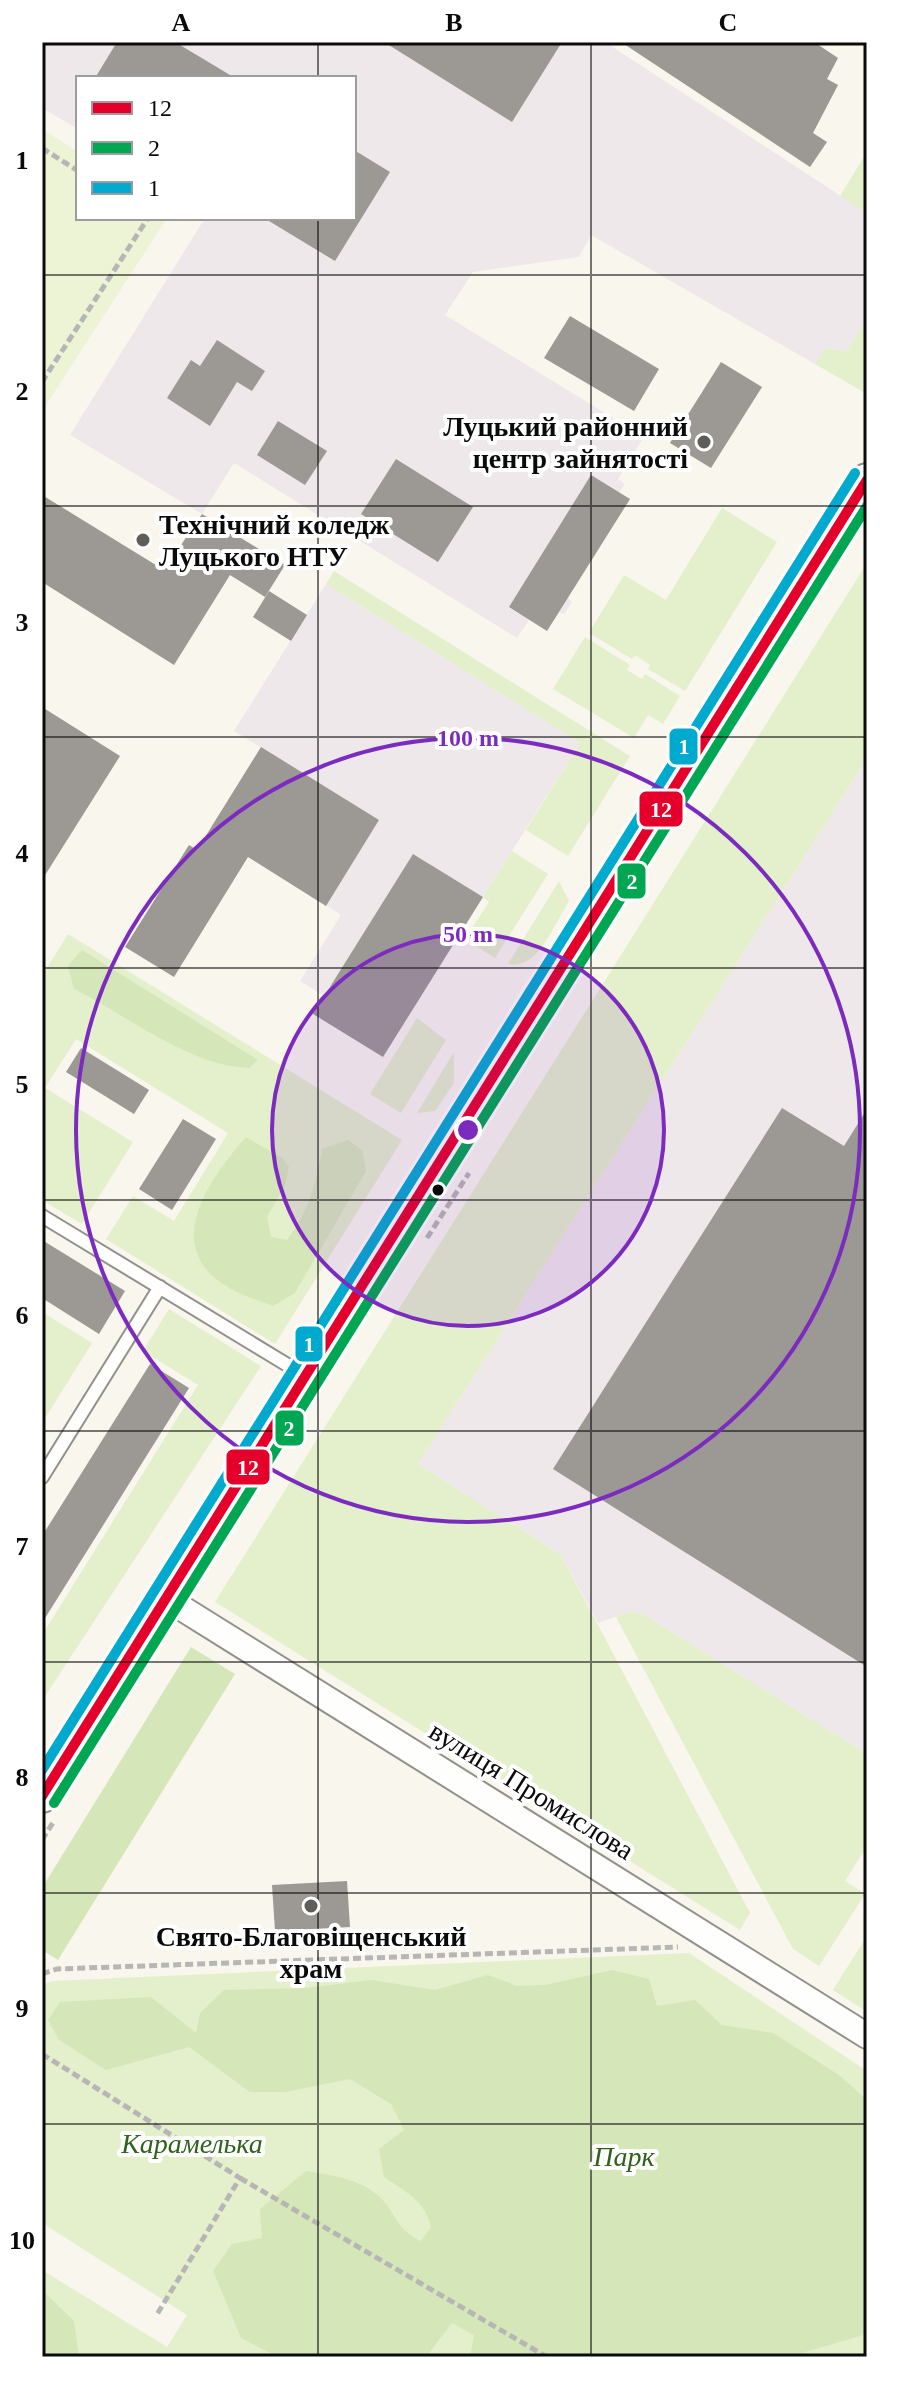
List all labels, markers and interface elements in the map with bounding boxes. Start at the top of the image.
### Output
text: A [172,8,191,37]
text: B [445,8,463,37]
text: C [719,8,737,37]
legend [76,76,356,220]
text: 12 [148,95,172,121]
text: 2 [148,135,160,161]
text: 1 [16,146,29,175]
text: 1 [148,175,160,201]
text: 2 [16,377,29,406]
place label: Луцький районний центр зайнятості [443,411,688,474]
marker: Луцький районний центр зайнятості [695,433,713,451]
place label: Технічний коледж Луцького НТУ [159,509,390,572]
marker: Технічний коледж Луцького НТУ [134,531,152,549]
text: 3 [16,608,29,637]
text: 100 m [437,725,499,751]
line badge: 1 [668,727,699,766]
text: 1 [679,734,690,759]
line badge: 12 [638,790,684,828]
text: 12 [650,797,672,822]
text: 4 [16,839,29,868]
line badge: 2 [616,862,647,900]
text: 2 [627,869,638,894]
text: 50 m [443,921,493,947]
text: 5 [16,1070,29,1099]
centre of rings [454,1116,482,1144]
unlabelled marker [430,1182,446,1198]
text: 6 [16,1301,29,1330]
line badge: 1 [294,1325,324,1363]
text: 1 [304,1332,315,1357]
line badge: 2 [274,1409,305,1447]
text: 2 [284,1416,295,1441]
line badge: 12 [225,1448,271,1486]
text: 12 [237,1455,259,1480]
text: 7 [16,1532,29,1561]
street label: вулиця Промислова [424,1715,640,1866]
text: 8 [16,1763,29,1792]
marker: Свято-Благовіщенський храм [302,1897,320,1915]
place label: Свято-Благовіщенський храм [156,1921,466,1984]
text: 9 [16,1994,29,2023]
park label: Карамелька [120,2128,263,2159]
park label: Парк [592,2141,656,2172]
text: 10 [9,2226,35,2255]

